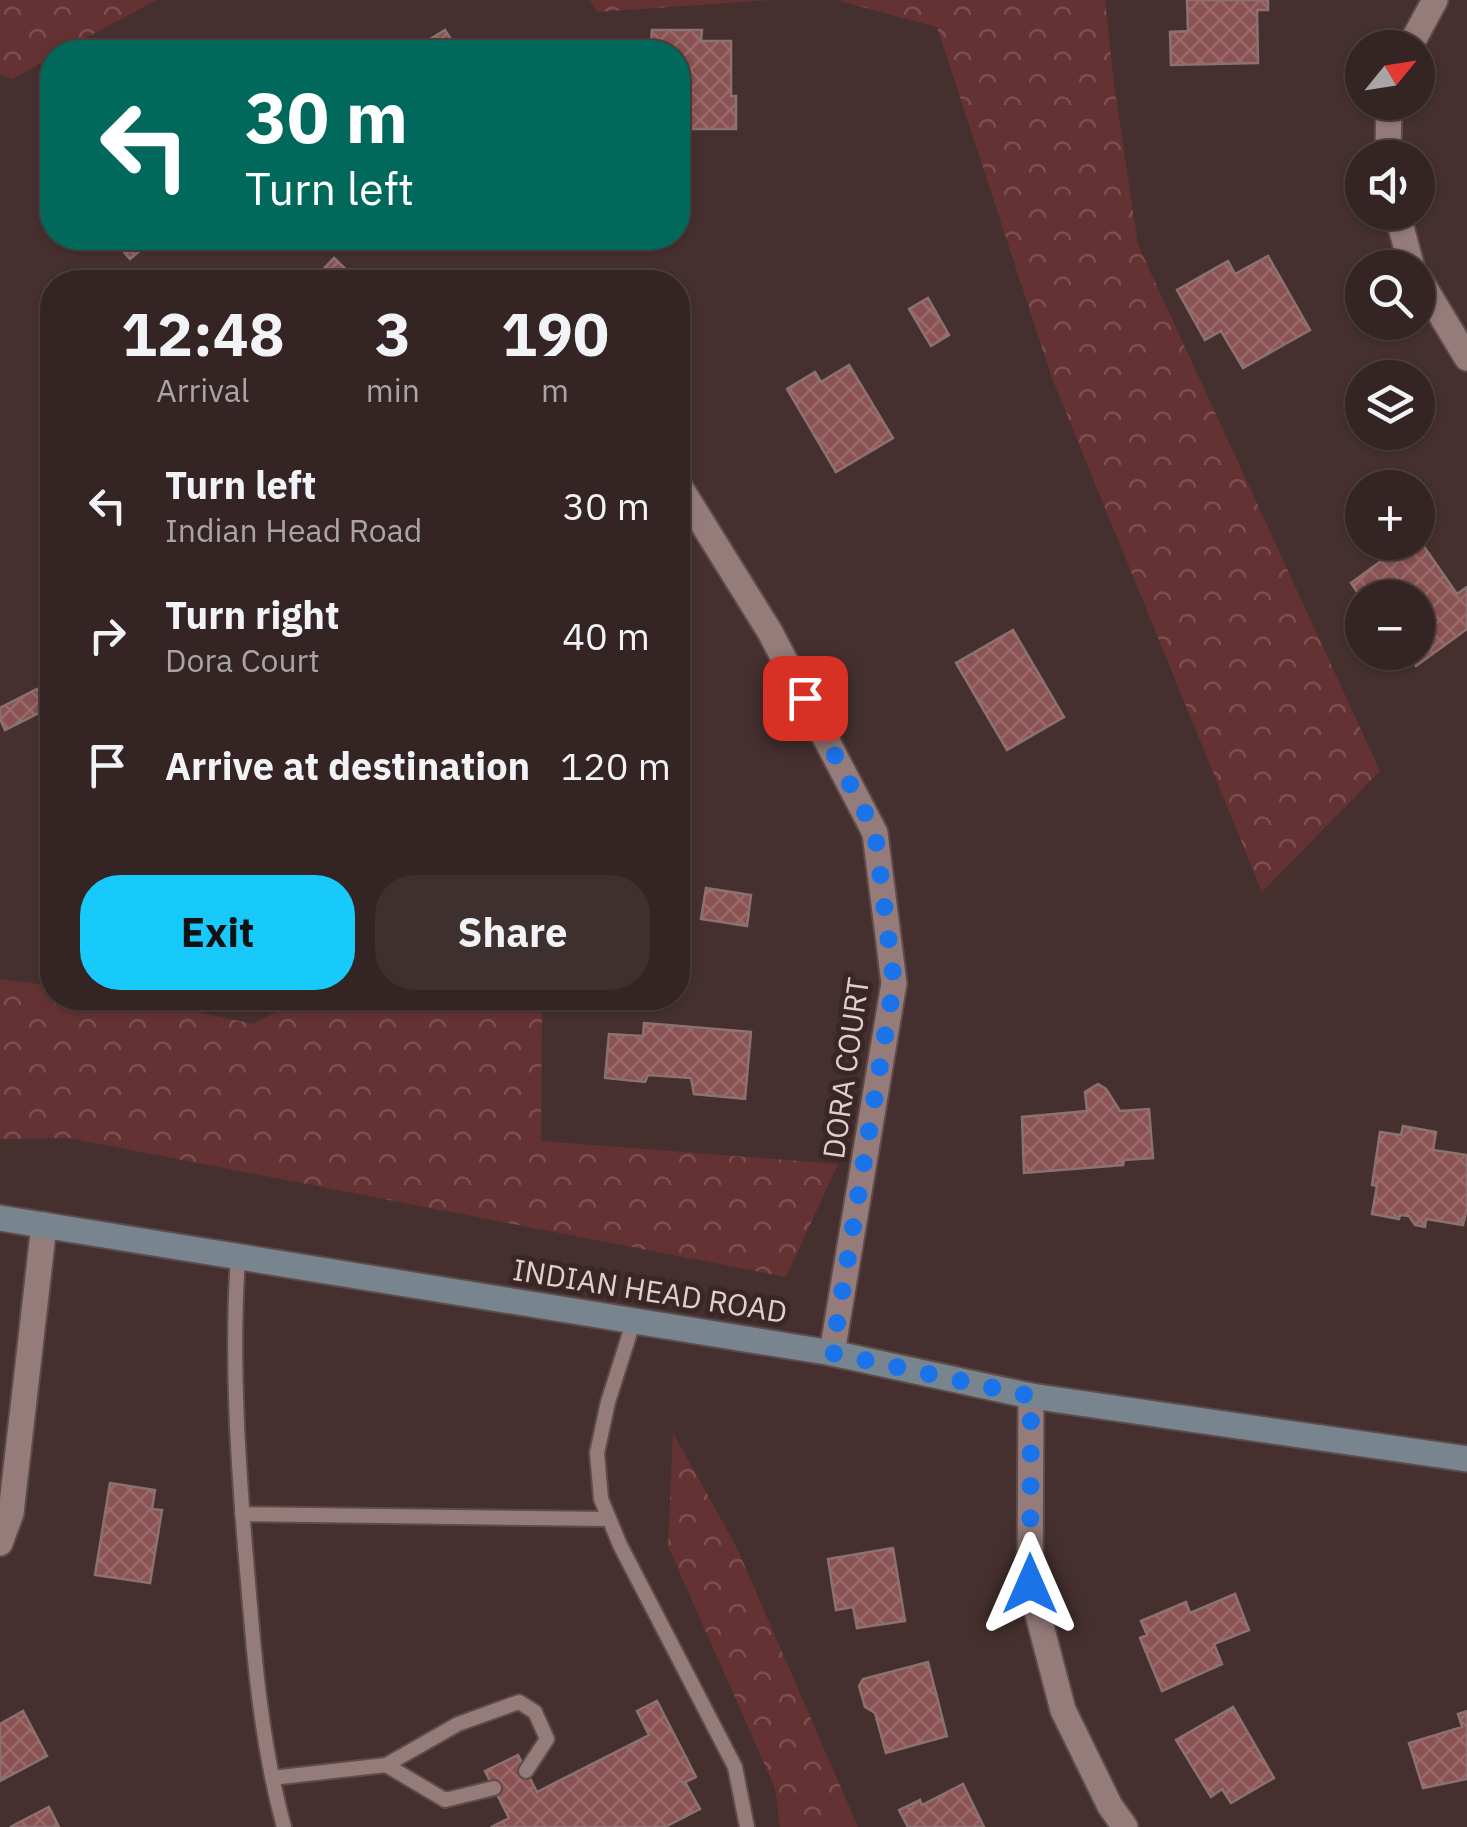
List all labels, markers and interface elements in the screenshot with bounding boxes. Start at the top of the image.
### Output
north arrow [1345,30,1435,120]
map controls [1345,30,1435,670]
text: 30 m [245,71,408,162]
icon: left [80,80,210,210]
button: sound [1345,140,1435,230]
text: Turn left [245,159,414,217]
button: search [1345,250,1435,340]
text: 12:48 [121,294,285,373]
text: 3 [375,294,411,373]
text: 190 [501,294,609,373]
button: layers [1345,360,1435,450]
text: Arrival [156,369,250,411]
text: min [366,369,420,411]
text: m [541,369,569,411]
text: Turn left [165,460,316,509]
button: + [1345,470,1435,560]
icon: left [80,478,135,533]
text: 30 m [562,481,650,530]
text: Indian Head Road [165,509,422,551]
button: − [1345,580,1435,670]
text: Turn right [165,590,340,639]
icon: right [80,608,135,663]
text: 40 m [562,611,650,660]
text: Dora Court [165,639,320,681]
pin [763,656,848,741]
icon: arrive [778,671,833,726]
icon: arrive [80,738,135,793]
text: Arrive at destination [165,741,530,790]
text: 120 m [560,741,671,790]
button: Exit [80,875,355,990]
button: Share [375,875,650,990]
street label: DORA COURT [813,975,877,1161]
street label: INDIAN HEAD ROAD [510,1249,790,1331]
position arrow [978,1532,1082,1636]

